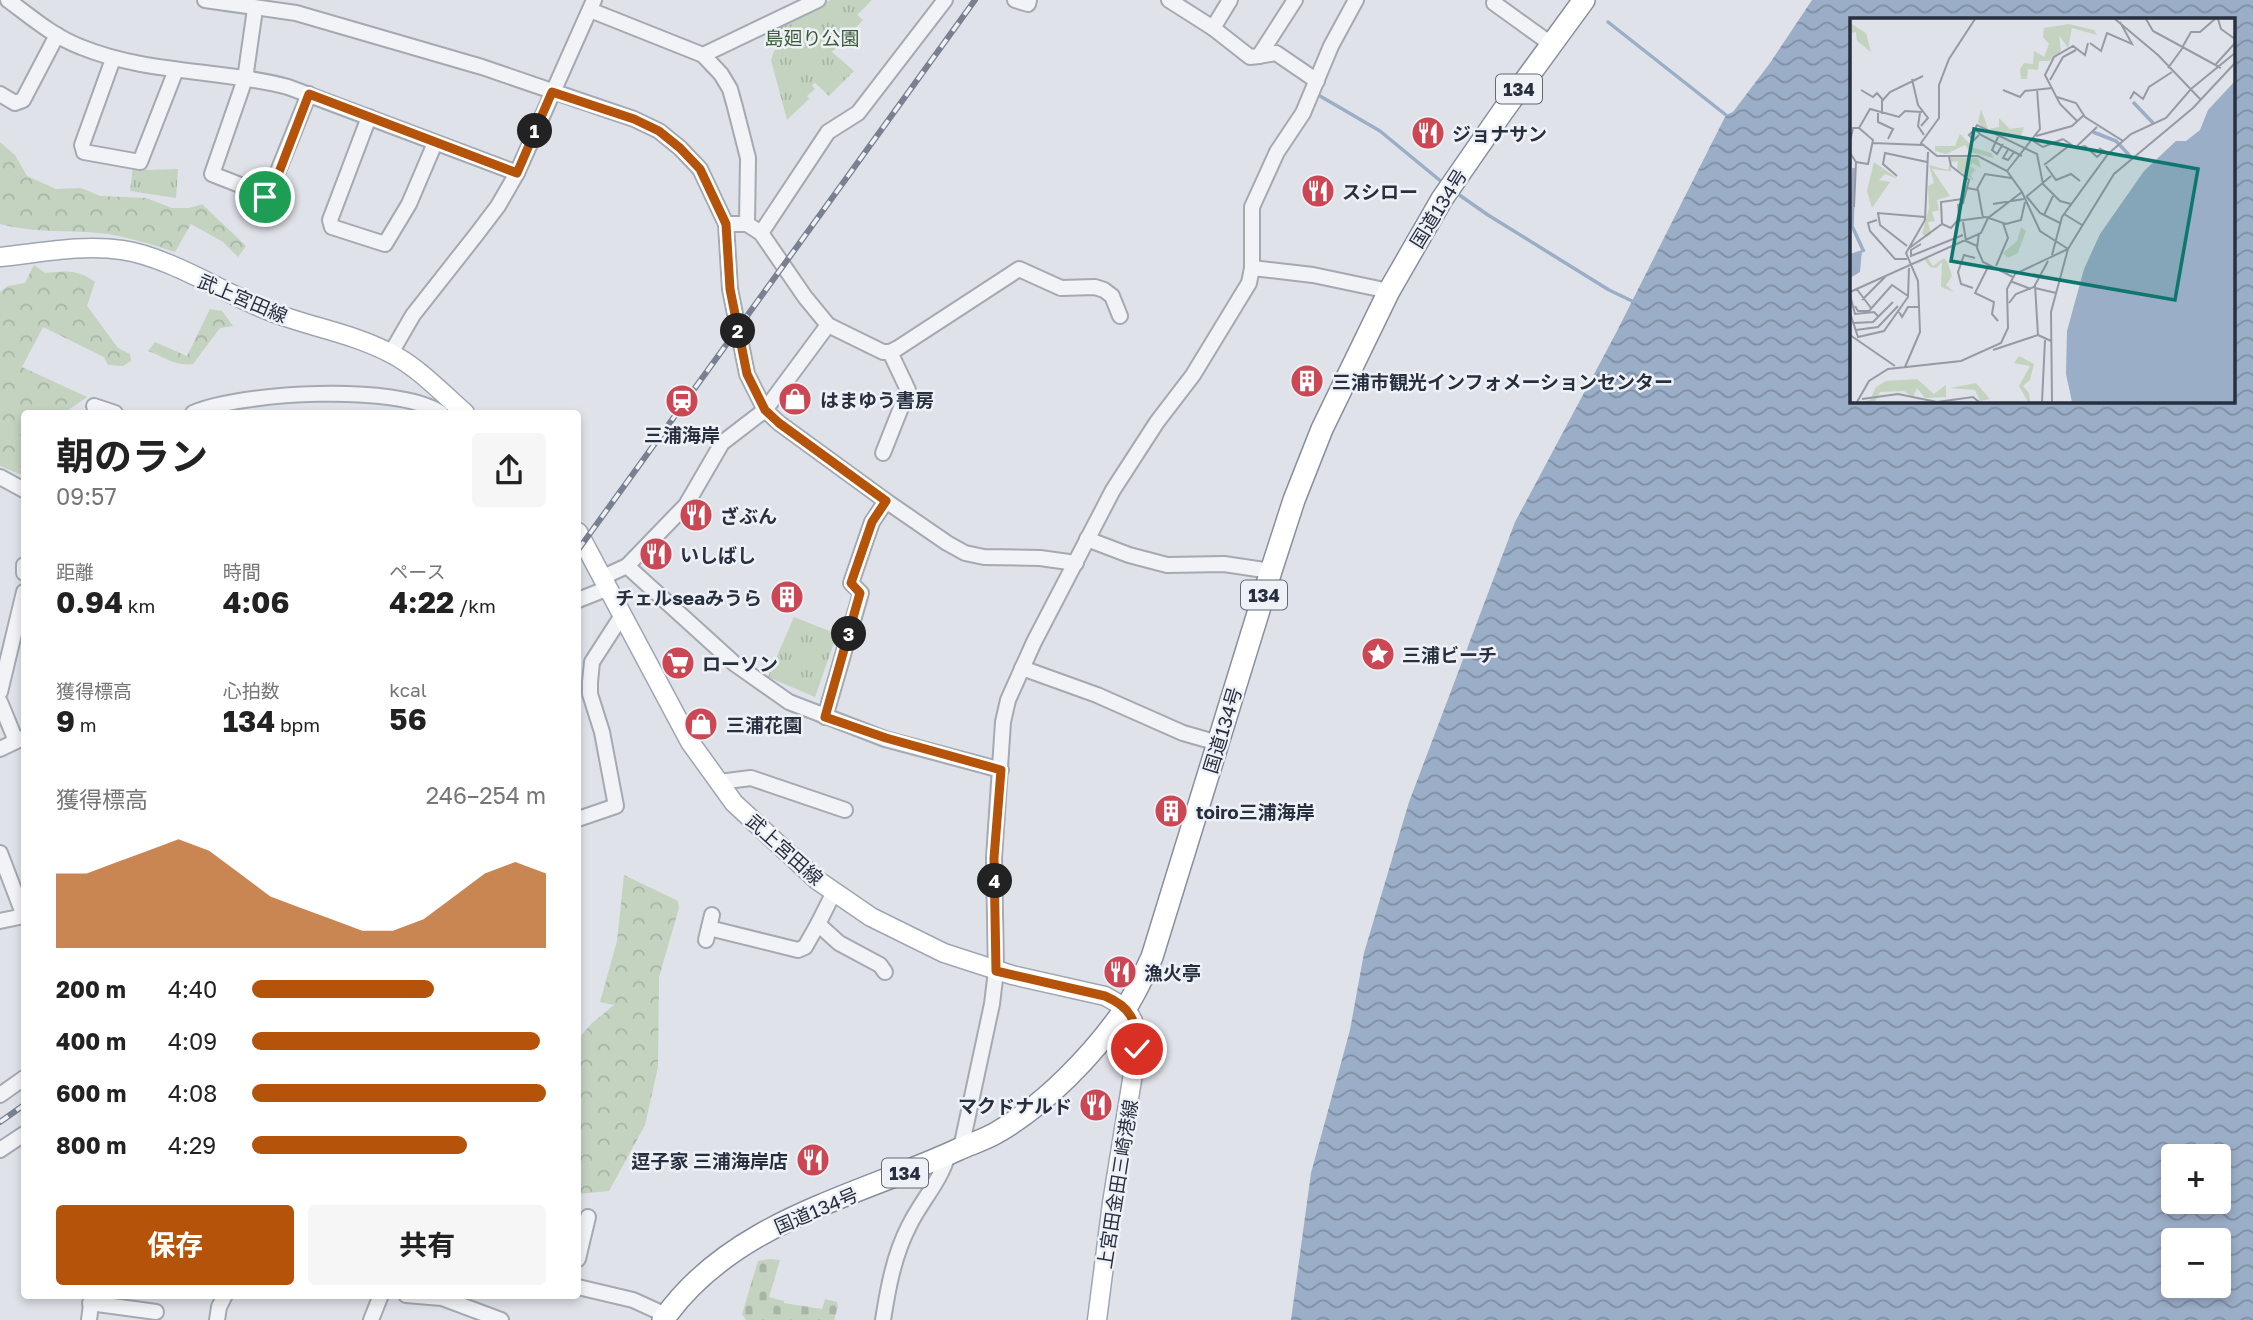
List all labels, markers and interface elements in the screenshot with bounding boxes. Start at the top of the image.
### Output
inset map [1850,18,2236,402]
park label: 島廻り公園 [764,26,860,49]
road number: 134 [1496,74,1542,104]
pin: 1 [518,114,552,148]
restaurant icon: ジョナサン [1409,114,1447,152]
text: 1 [530,119,539,142]
place label: ジョナサン [1452,122,1547,145]
street label: 国道134号 [1405,164,1471,252]
pin [235,167,295,227]
restaurant icon: スシロー [1299,172,1337,210]
icon: arrive [246,178,284,216]
place label: スシロー [1342,180,1418,203]
street label: 武上宮田線 [195,269,291,327]
pin: 2 [720,314,756,348]
text: 2 [732,319,743,342]
building icon: 三浦市観光インフォメーションセンター [1288,362,1326,400]
place label: 三浦市観光インフォメーションセンター [1332,370,1673,393]
shop icon: はまゆう書房 [776,380,814,418]
station icon: 三浦海岸 [663,382,701,420]
place label: はまゆう書房 [820,388,934,411]
place label: 三浦海岸 [644,423,720,446]
text: 朝のラン [56,433,208,478]
button: share [472,433,546,507]
text: 09:57 [56,482,117,510]
restaurant icon: ざぶん [677,496,715,534]
place label: ざぶん [720,504,777,527]
restaurant icon: いしばし [637,535,675,573]
place label: いしばし [680,543,756,566]
text: 距離 [56,560,94,583]
text: 時間 [223,560,261,583]
text: ペース [389,560,445,583]
building icon: チェルseaみうら [768,578,806,616]
road number: 134 [1241,580,1287,610]
text: 0.94 [56,584,123,620]
text: 4:06 [223,584,290,620]
text: 4:22 [389,584,454,620]
place label: チェルseaみうら [615,586,762,609]
text: km [123,594,155,617]
text: /km [454,594,496,617]
pin: 3 [832,616,866,652]
text: 3 [843,622,854,645]
place icon: 三浦ビーチ [1359,635,1397,673]
place label: 三浦ビーチ [1402,643,1497,666]
supermarket icon: ローソン [659,644,697,682]
place label: ローソン [702,652,778,675]
text: kcal [389,678,427,701]
text: 獲得標高 [56,679,132,702]
text: 心拍数 [223,679,280,702]
street label: 国道134号 [1198,684,1246,776]
text: 56 [389,701,427,737]
text: 9 [56,703,75,739]
text: 134 [223,703,275,739]
shop icon: 三浦花園 [682,705,720,743]
text: m [75,713,97,736]
text: bpm [275,713,320,736]
place label: 三浦花園 [726,713,802,736]
text: 246–254 m [426,781,546,809]
text: 獲得標高 [56,785,148,813]
building icon: toiro三浦海岸 [1152,792,1190,830]
place label: toiro三浦海岸 [1196,800,1315,823]
street label: 武上宮田線 [742,809,828,889]
pin: 4 [978,864,1012,898]
text: 4 [989,869,1000,892]
restaurant icon: 漁火亭 [1101,953,1139,991]
place label: 漁火亭 [1144,961,1201,984]
text: 200 m [56,975,126,1003]
text: 4:40 [168,975,217,1003]
pin [1107,1019,1167,1079]
text: 400 m [56,1027,126,1055]
text: 4:09 [168,1027,217,1055]
icon: check [1118,1030,1156,1068]
text: 600 m [56,1079,126,1107]
text: 4:08 [168,1079,217,1107]
restaurant icon: マクドナルド [1077,1086,1115,1124]
place label: マクドナルド [958,1094,1072,1117]
street label: 上宮田金田三崎港線 [1092,1098,1142,1270]
text: 800 m [56,1131,127,1159]
text: 4:29 [168,1131,216,1159]
restaurant icon: 逗子家 三浦海岸店 [794,1141,832,1179]
map controls [2161,1144,2231,1298]
button: + [2161,1144,2231,1214]
place label: 逗子家 三浦海岸店 [631,1149,788,1172]
road number: 134 [882,1158,928,1188]
street label: 国道134号 [771,1182,861,1238]
button: 保存 [56,1205,294,1285]
button: 共有 [308,1205,546,1285]
button: − [2161,1228,2231,1298]

